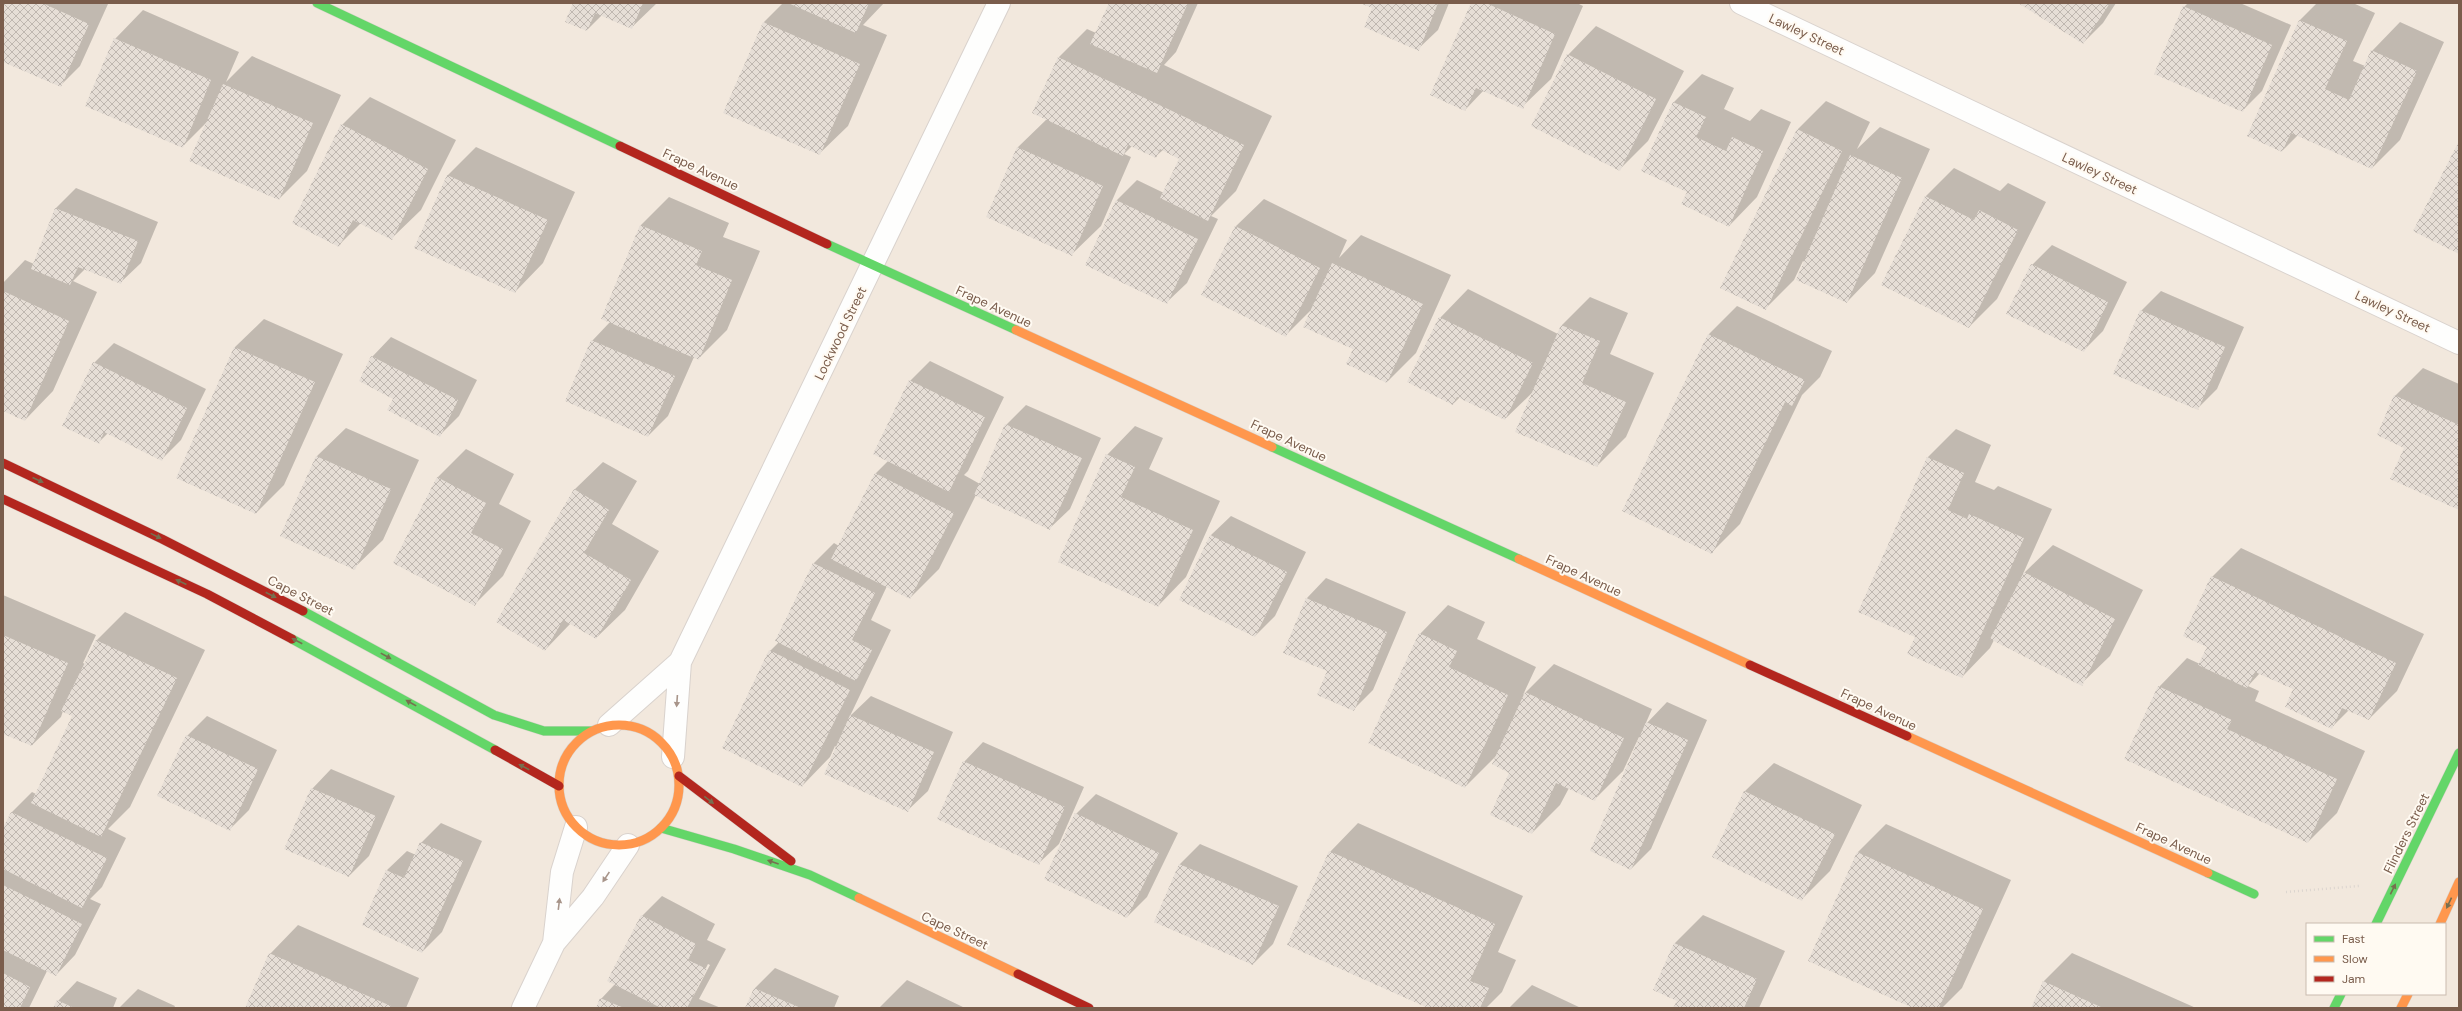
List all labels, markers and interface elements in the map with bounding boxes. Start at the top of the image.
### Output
street label: Lawley Street [1766,10,1847,59]
street label: Frape Avenue [660,144,742,194]
street label: Lawley Street [2059,149,2140,198]
street label: Frape Avenue [953,281,1035,331]
street label: Lockwood Street [810,284,870,383]
street label: Lawley Street [2352,287,2433,336]
street label: Frape Avenue [1248,415,1330,465]
one-way arrow [33,477,44,483]
one-way arrow [150,533,161,539]
street label: Frape Avenue [1543,550,1625,600]
street label: Cape Street [265,571,337,619]
one-way arrow [175,579,187,585]
one-way arrow [266,592,277,598]
one-way arrow [291,638,303,644]
one-way arrow [380,652,392,659]
street label: Frape Avenue [1838,684,1920,734]
one-way arrow [673,695,680,707]
one-way arrow [405,700,417,707]
one-way arrow [518,764,530,771]
street label: Flinders Street [2380,790,2433,876]
one-way arrow [704,796,715,805]
street label: Frape Avenue [2133,818,2215,868]
one-way arrow [766,859,778,865]
one-way arrow [602,872,610,882]
one-way arrow [2390,883,2396,895]
one-way arrow [2446,897,2452,909]
one-way arrow [556,898,562,910]
street label: Cape Street [918,907,991,953]
legend [2306,923,2446,995]
text: Fast [2342,931,2365,947]
text: Slow [2342,951,2368,967]
text: Jam [2342,971,2365,987]

